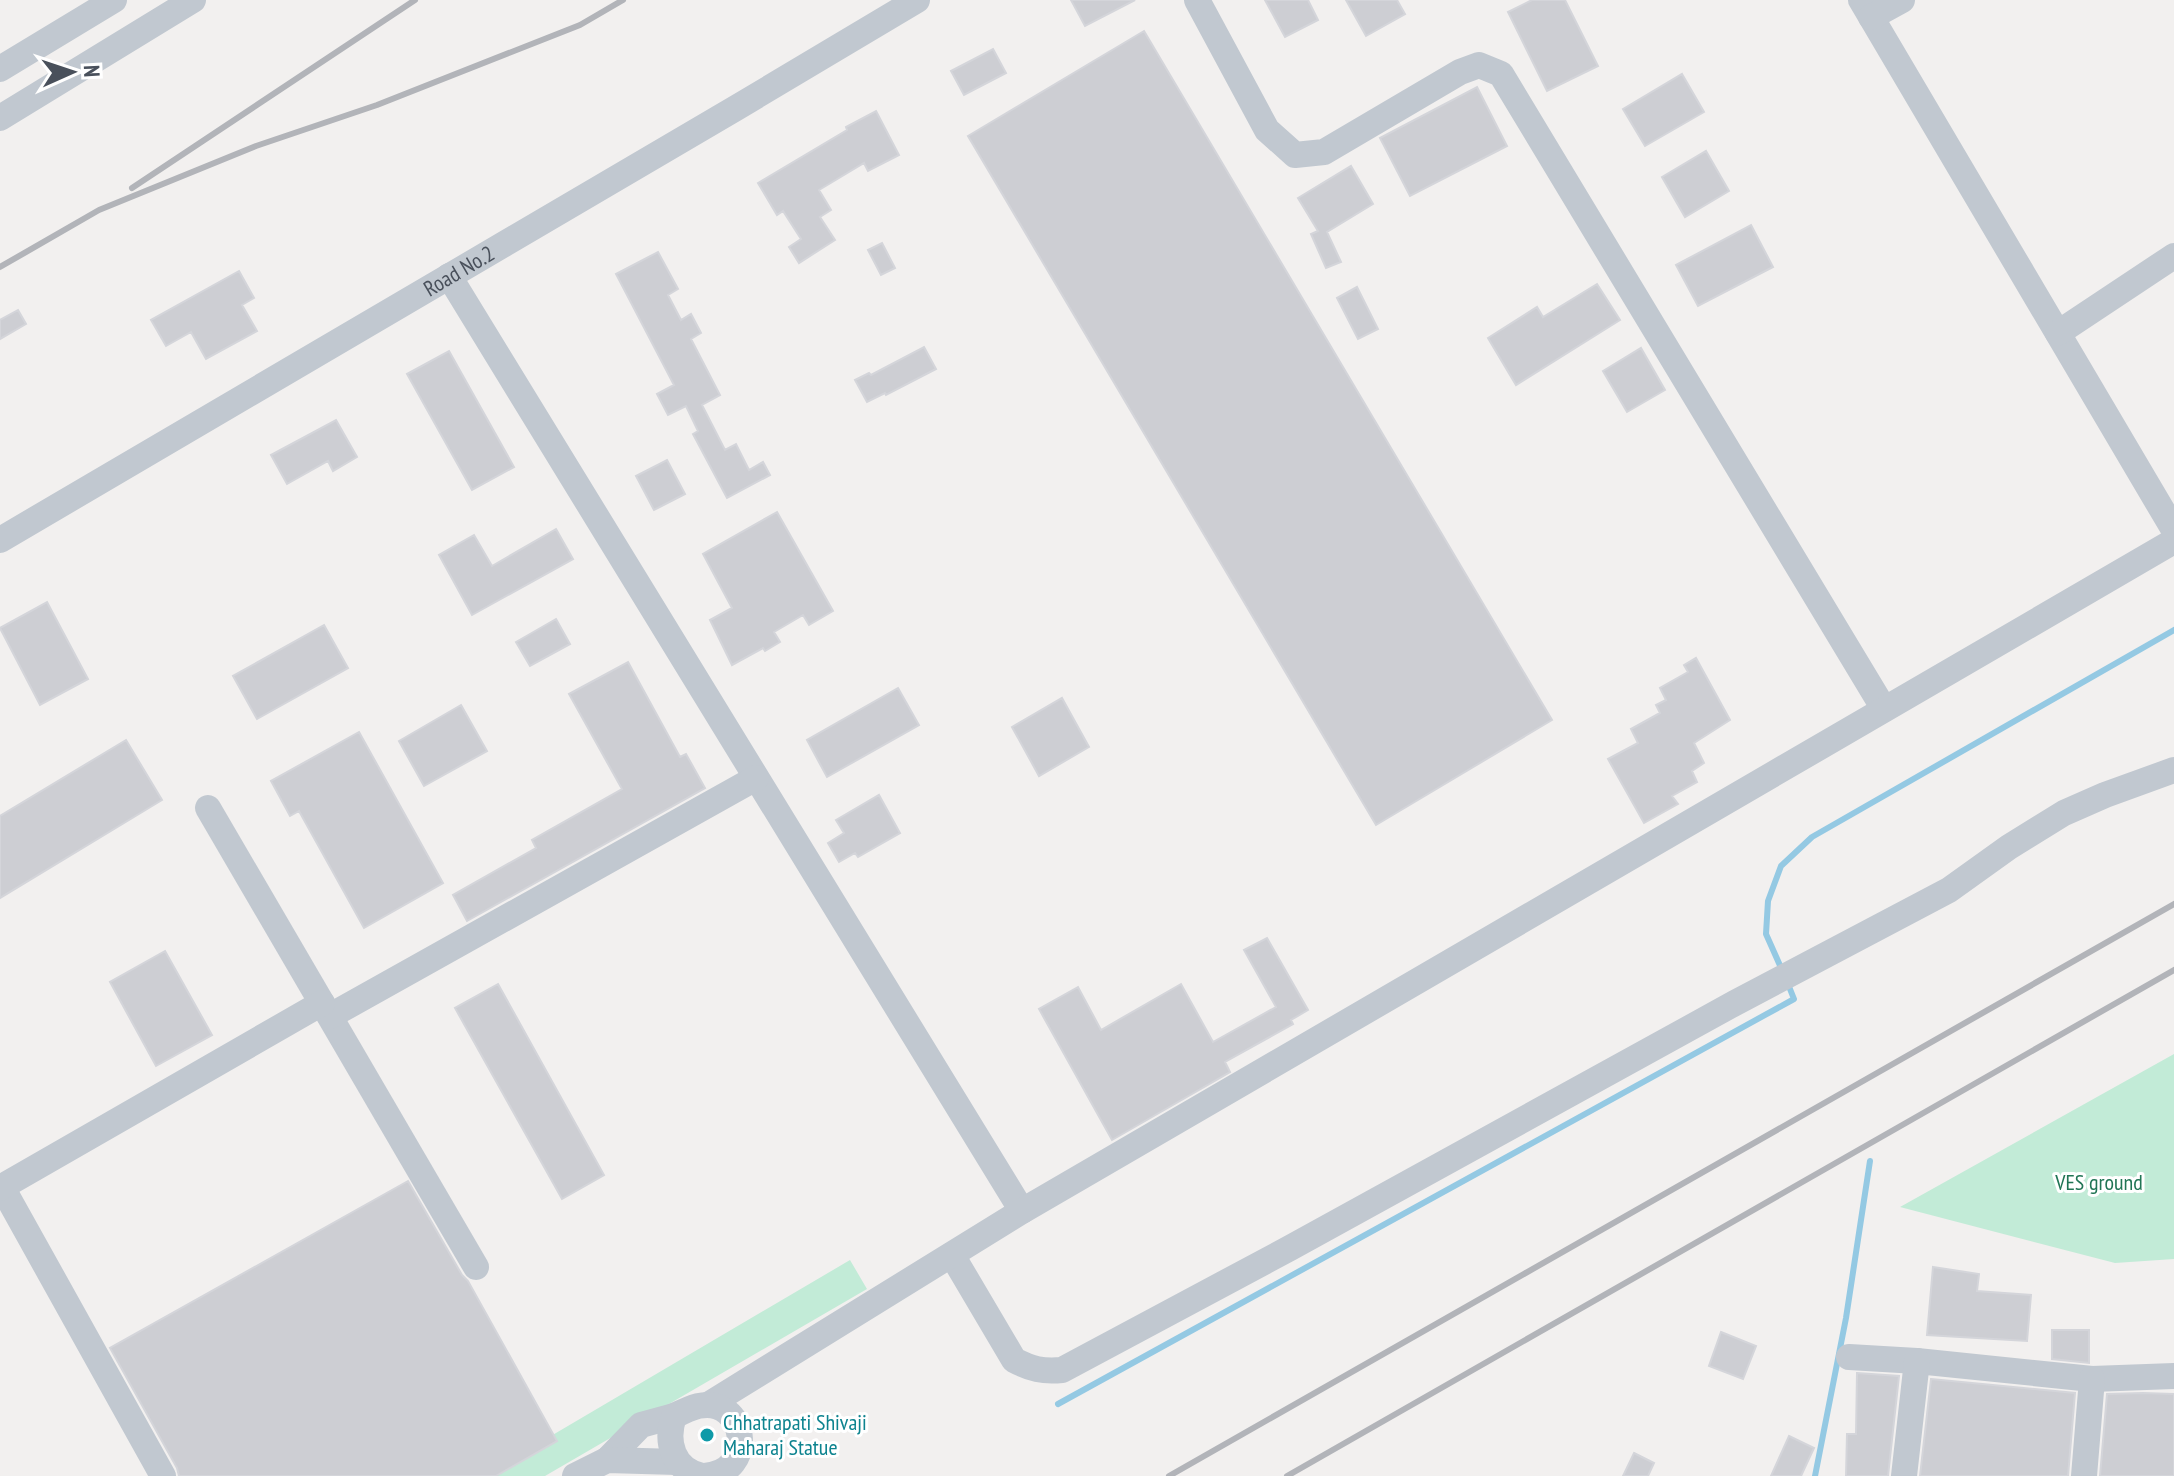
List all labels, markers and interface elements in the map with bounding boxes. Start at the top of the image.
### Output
north arrow [32,32,112,112]
text: N [78,64,106,78]
street label: Road No.2 [418,239,499,302]
park label: VES ground [2054,1168,2143,1196]
place label: Chhatrapati Shivaji Maharaj Statue [723,1408,867,1461]
marker: Chhatrapati Shivaji Maharaj Statue [698,1426,716,1444]

